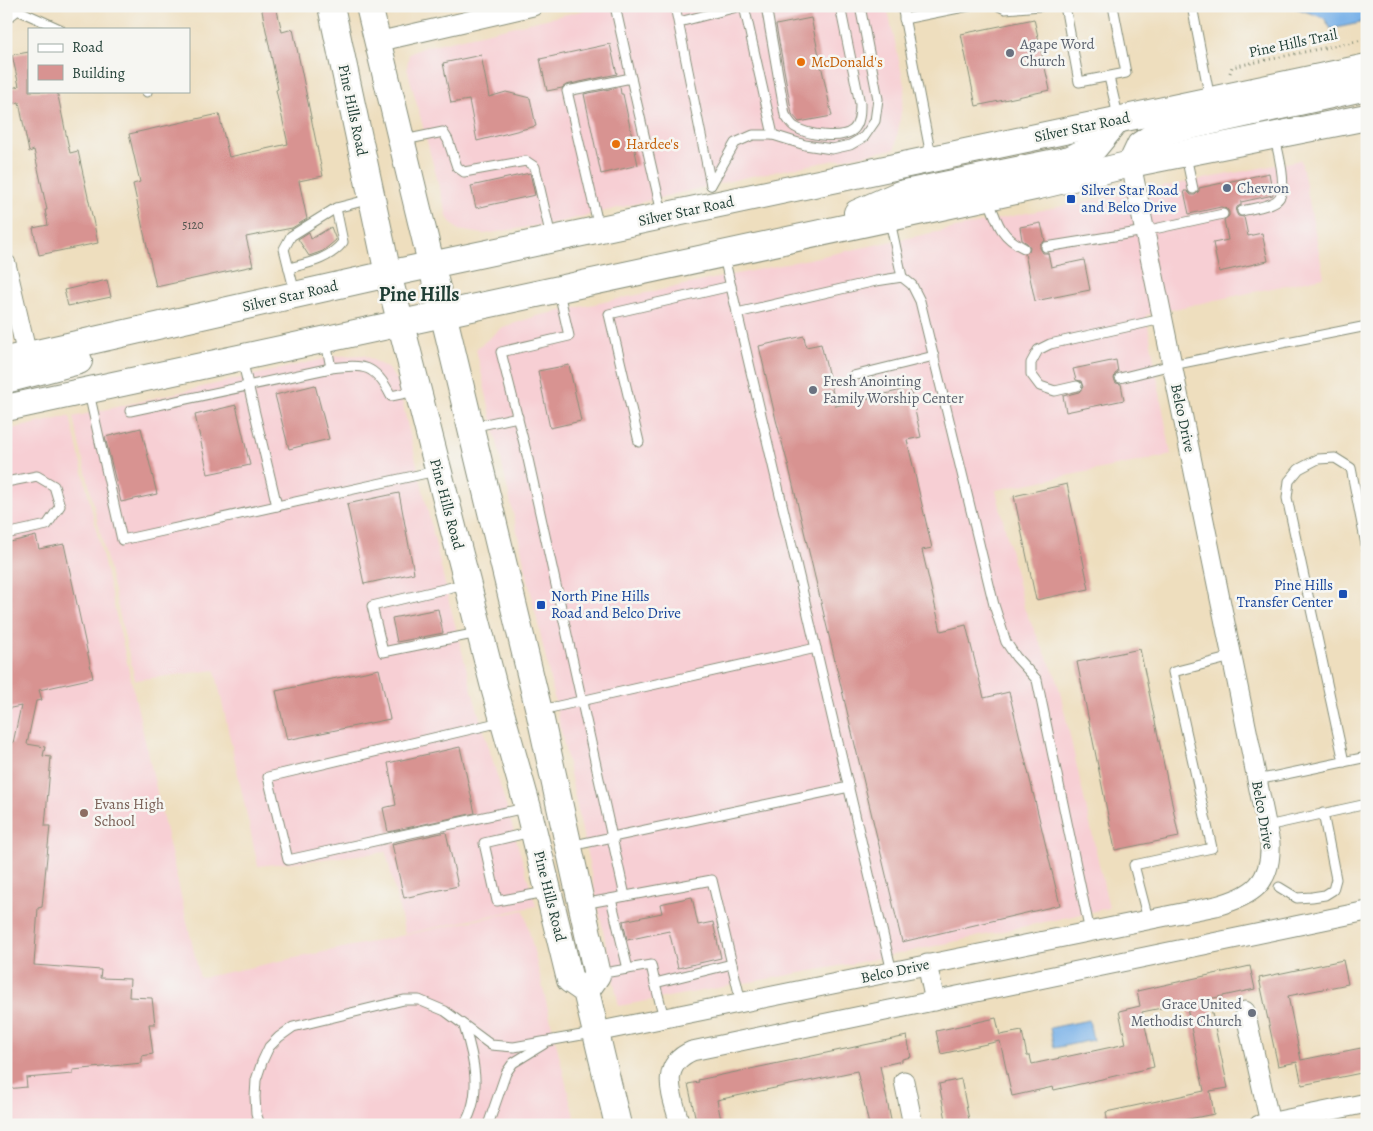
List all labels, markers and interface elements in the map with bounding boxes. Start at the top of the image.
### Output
street label: Pine Hills Trail [1247,24,1340,62]
legend [28,28,190,92]
place label: Agape Word Church [1019,34,1096,71]
text: Road [72,37,104,57]
marker: Agape Word Church [1004,47,1016,59]
place label: McDonald's [811,52,883,72]
marker: McDonald's [795,56,807,68]
street label: Pine Hills Road [334,62,373,159]
text: Building [72,63,125,83]
street label: Silver Star Road [1032,107,1133,147]
place label: Hardee's [626,134,679,154]
marker: Hardee's [610,138,622,150]
place label: Chevron [1237,178,1289,198]
place label: Silver Star Road and Belco Drive [1081,180,1179,217]
marker: Chevron [1221,182,1233,194]
street label: Silver Star Road [636,191,737,231]
marker: Silver Star Road and Belco Drive [1065,193,1077,205]
house number: 5120 [182,217,204,233]
street label: Silver Star Road [240,275,341,317]
district label: Pine Hills [379,281,459,308]
place label: Fresh Anointing Family Worship Center [823,371,964,408]
street label: Belco Drive [1166,382,1200,454]
marker: Fresh Anointing Family Worship Center [807,384,819,396]
street label: Pine Hills Road [425,456,469,553]
place label: Pine Hills Transfer Center [1237,575,1333,612]
place label: North Pine Hills Road and Belco Drive [551,586,681,623]
marker: Pine Hills Transfer Center [1337,588,1349,600]
marker: North Pine Hills Road and Belco Drive [535,599,547,611]
street label: Belco Drive [1247,779,1279,851]
place label: Evans High School [94,794,164,831]
marker: Evans High School [78,807,90,819]
street label: Pine Hills Road [529,848,571,945]
street label: Belco Drive [859,954,931,988]
place label: Grace United Methodist Church [1131,994,1243,1031]
marker: Grace United Methodist Church [1246,1007,1258,1019]

